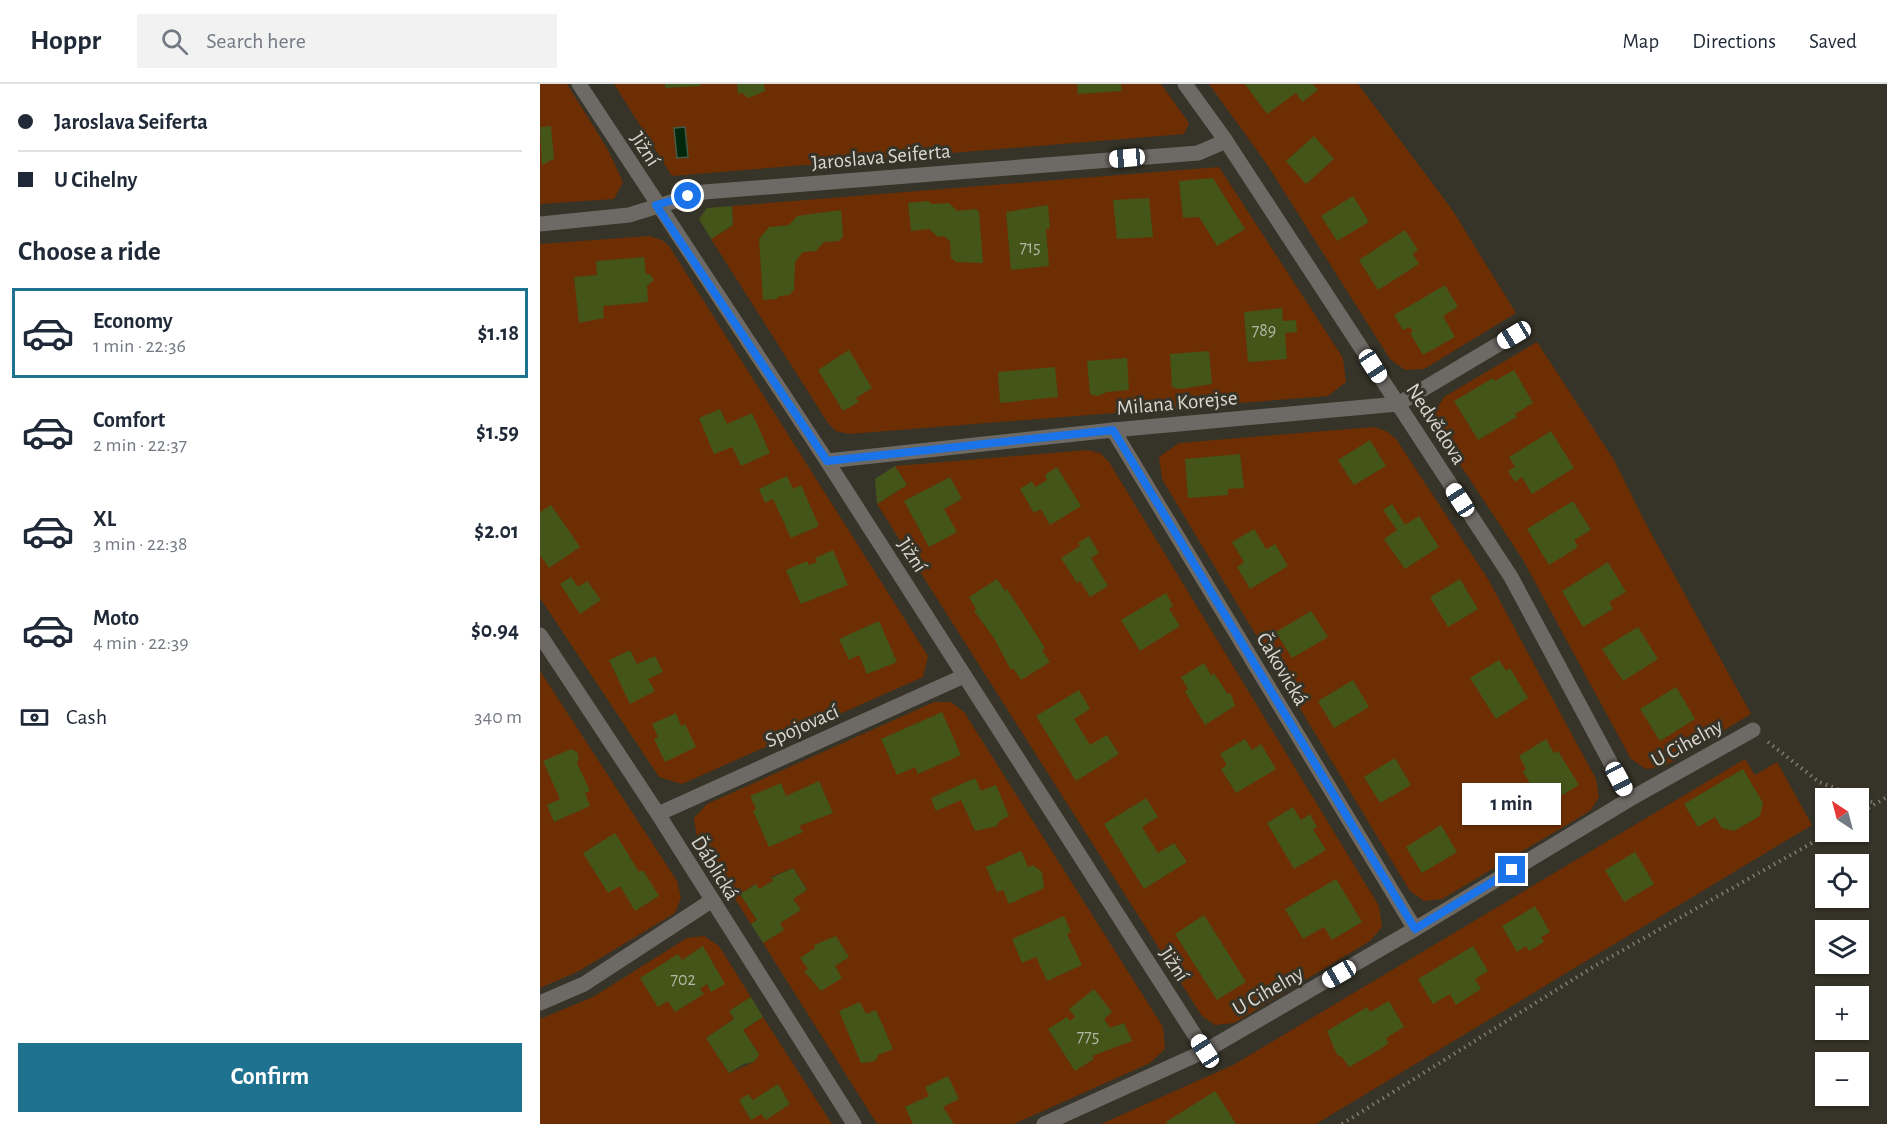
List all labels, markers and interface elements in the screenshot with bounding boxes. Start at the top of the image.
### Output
search box [137,14,557,68]
icon: search [158,25,191,58]
text: Hoppr [30,27,101,55]
text: Search here [206,30,306,52]
text: Map [1623,31,1659,52]
text: Directions [1692,31,1776,52]
text: Saved [1809,31,1857,52]
text: Jaroslava Seiferta [54,111,208,133]
street label: Jižní [626,128,664,171]
street label: Jaroslava Seiferta [810,140,952,174]
car [1108,147,1146,169]
text: U Cihelny [54,169,137,191]
route start [674,182,701,209]
text: Choose a ride [18,238,161,265]
house number: 715 [1019,239,1041,257]
icon: car [21,306,75,360]
text: Economy [93,310,173,332]
car [1494,318,1534,352]
text: $1.18 [477,322,519,344]
house number: 789 [1252,322,1276,340]
text: 1 min · 22:36 [93,336,186,356]
car [1356,346,1390,386]
street label: Nedvědova [1402,380,1470,468]
street label: Milana Korejse [1116,387,1238,419]
icon: car [21,405,75,459]
text: Comfort [93,409,165,431]
text: $1.59 [476,421,519,443]
text: 2 min · 22:37 [93,435,187,455]
car [1443,480,1477,520]
icon: car [21,504,75,558]
text: XL [93,508,116,530]
text: $2.01 [474,520,519,542]
text: 3 min · 22:38 [93,534,187,554]
street label: Jižní [893,534,931,577]
icon: car [21,603,75,657]
text: Moto [93,607,139,629]
text: $0.94 [471,619,519,641]
street label: Čakovická [1252,628,1314,709]
text: 4 min · 22:39 [93,633,189,653]
street label: Spojovací [762,700,843,751]
icon: cash [18,701,51,734]
text: Cash [66,706,107,728]
text: 340 m [474,707,522,727]
street label: U Cihelny [1648,715,1726,771]
car [1603,759,1635,799]
callout: 1 min [1462,783,1562,825]
north arrow [1815,788,1869,842]
map controls [1815,788,1869,1106]
text: 1 min [1490,794,1533,814]
street label: Ďáblická [687,831,745,904]
button: locate [1815,854,1869,908]
route end [1498,856,1525,883]
button: layers [1815,920,1869,974]
street label: Jižní [1155,943,1193,986]
car [1319,957,1359,991]
street label: U Cihelny [1229,962,1307,1020]
house number: 702 [670,971,696,989]
button: + [1815,986,1869,1040]
house number: 775 [1077,1028,1099,1046]
car [1188,1031,1222,1071]
button: Confirm [18,1043,522,1112]
button: − [1815,1052,1869,1106]

